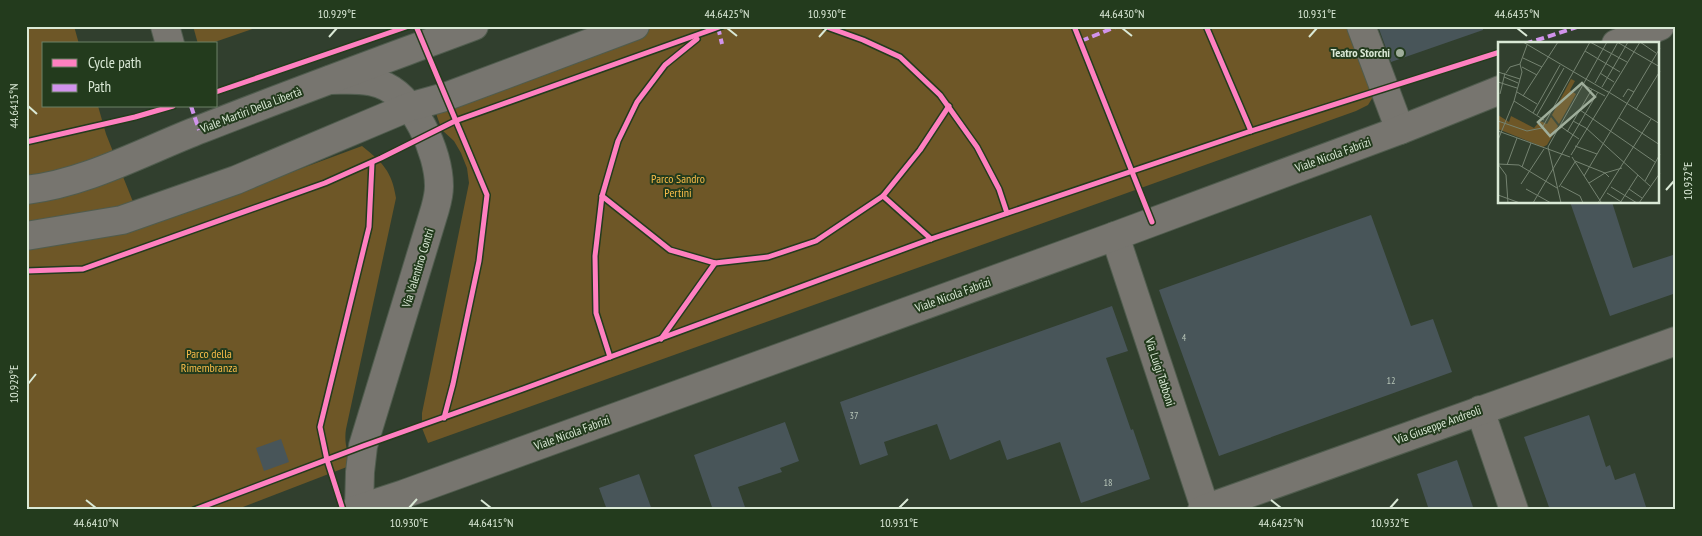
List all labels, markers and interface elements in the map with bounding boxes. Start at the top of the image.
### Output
text: 10.929°E [318,6,356,21]
text: 44.6425°N [704,6,750,21]
text: 10.930°E [808,6,846,21]
text: 44.6430°N [1099,6,1145,21]
text: 10.931°E [1298,6,1336,21]
text: 44.6435°N [1494,6,1540,21]
legend [42,42,218,108]
inset map [1498,42,1660,204]
place label: Teatro Storchi [1331,45,1390,60]
marker: Teatro Storchi [1394,47,1406,59]
text: Cycle path [88,53,141,72]
text: Path [88,77,111,96]
text: 44.6415°N [6,83,21,129]
street label: Viale Martiri Della Libertà [197,83,304,136]
street label: Viale Nicola Fabrizi [1292,134,1373,176]
text: 10.932°E [1680,162,1695,200]
park label: Parco Sandro Pertini [651,171,705,200]
street label: Via Valentino Contri [398,227,437,310]
street label: Viale Nicola Fabrizi [912,274,993,316]
house number: 4 [1182,331,1187,344]
street label: Via Luigi Tabboni [1142,335,1179,408]
park label: Parco della Rimembranza [181,346,238,375]
text: 10.929°E [6,365,21,403]
house number: 12 [1387,374,1396,387]
street label: Via Giuseppe Andreoli [1392,402,1483,447]
house number: 37 [850,409,859,422]
street label: Viale Nicola Fabrizi [531,412,612,454]
house number: 18 [1104,476,1113,489]
text: 44.6410°N [73,515,119,530]
text: 10.930°E [390,515,428,530]
text: 44.6415°N [468,515,514,530]
text: 10.931°E [880,515,918,530]
text: 44.6425°N [1258,515,1304,530]
text: 10.932°E [1371,515,1409,530]

